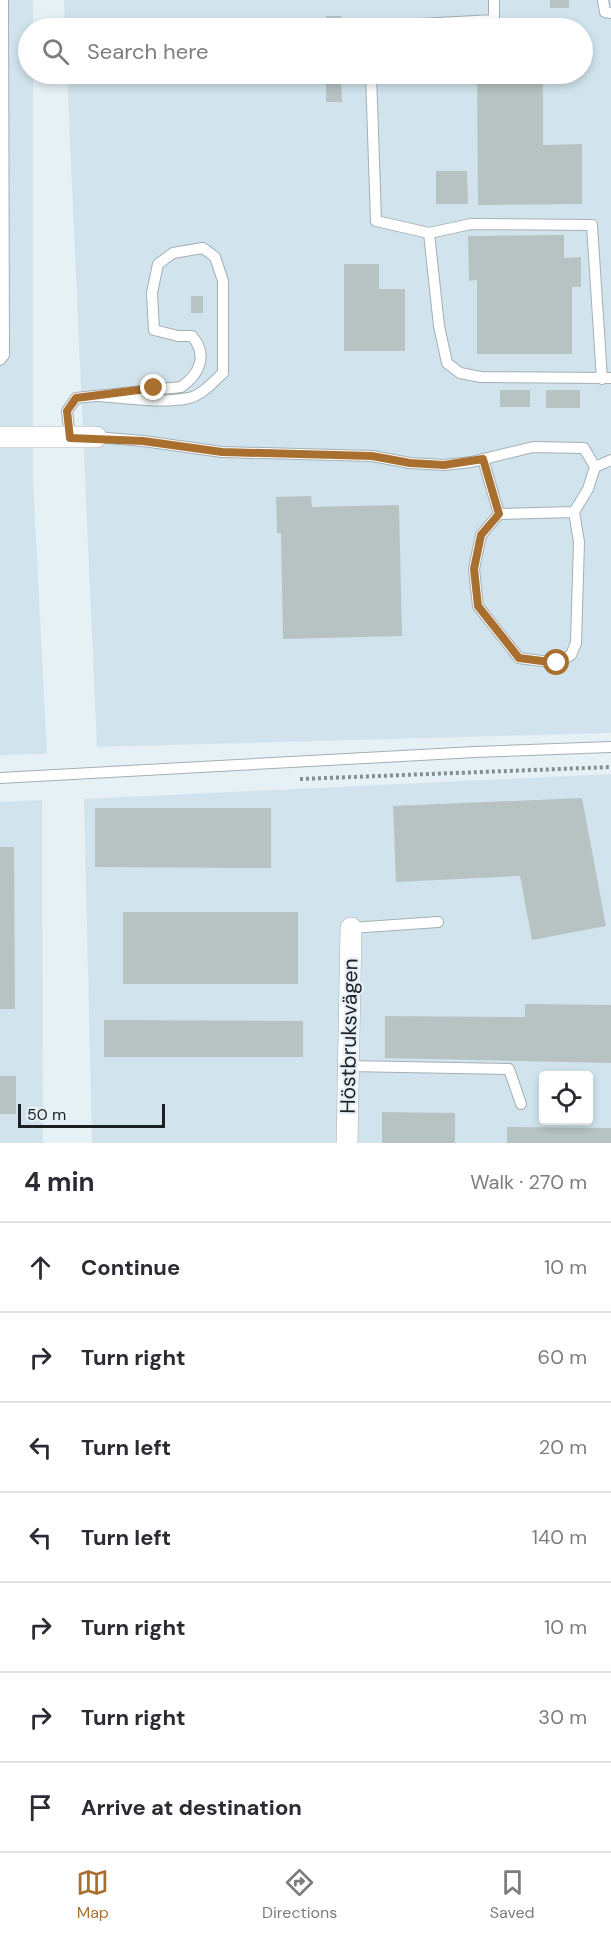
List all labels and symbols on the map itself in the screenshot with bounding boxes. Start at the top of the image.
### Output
route end [140,374,166,400]
route start [543,649,569,675]
street label: Höstbruksvägen [334,958,364,1114]
scale bar [18,1101,165,1128]

